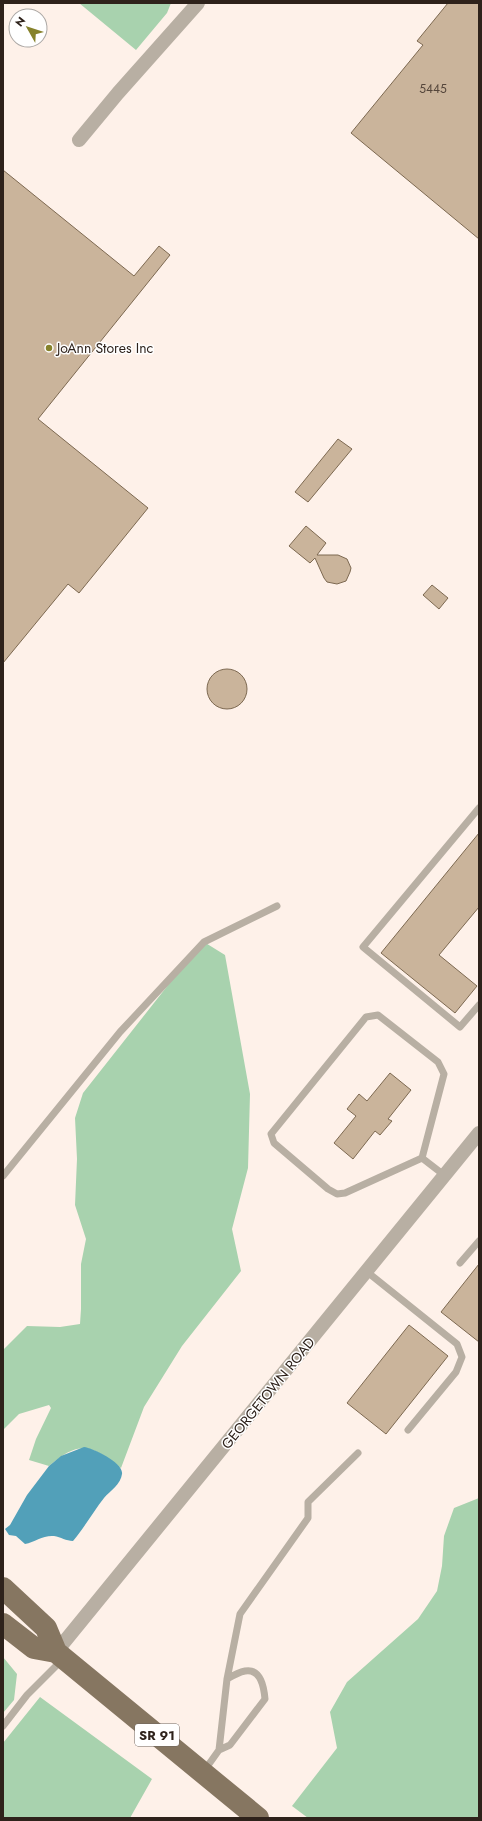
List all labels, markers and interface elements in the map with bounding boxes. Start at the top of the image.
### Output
north arrow [8,8,48,48]
text: N [11,13,29,30]
house number: 5445 [419,80,447,98]
place label: JoAnn Stores Inc [55,338,153,358]
marker: JoAnn Stores Inc [44,343,54,353]
street label: GEORGETOWN ROAD [217,1333,319,1453]
road number: SR 91 [135,1724,179,1746]

